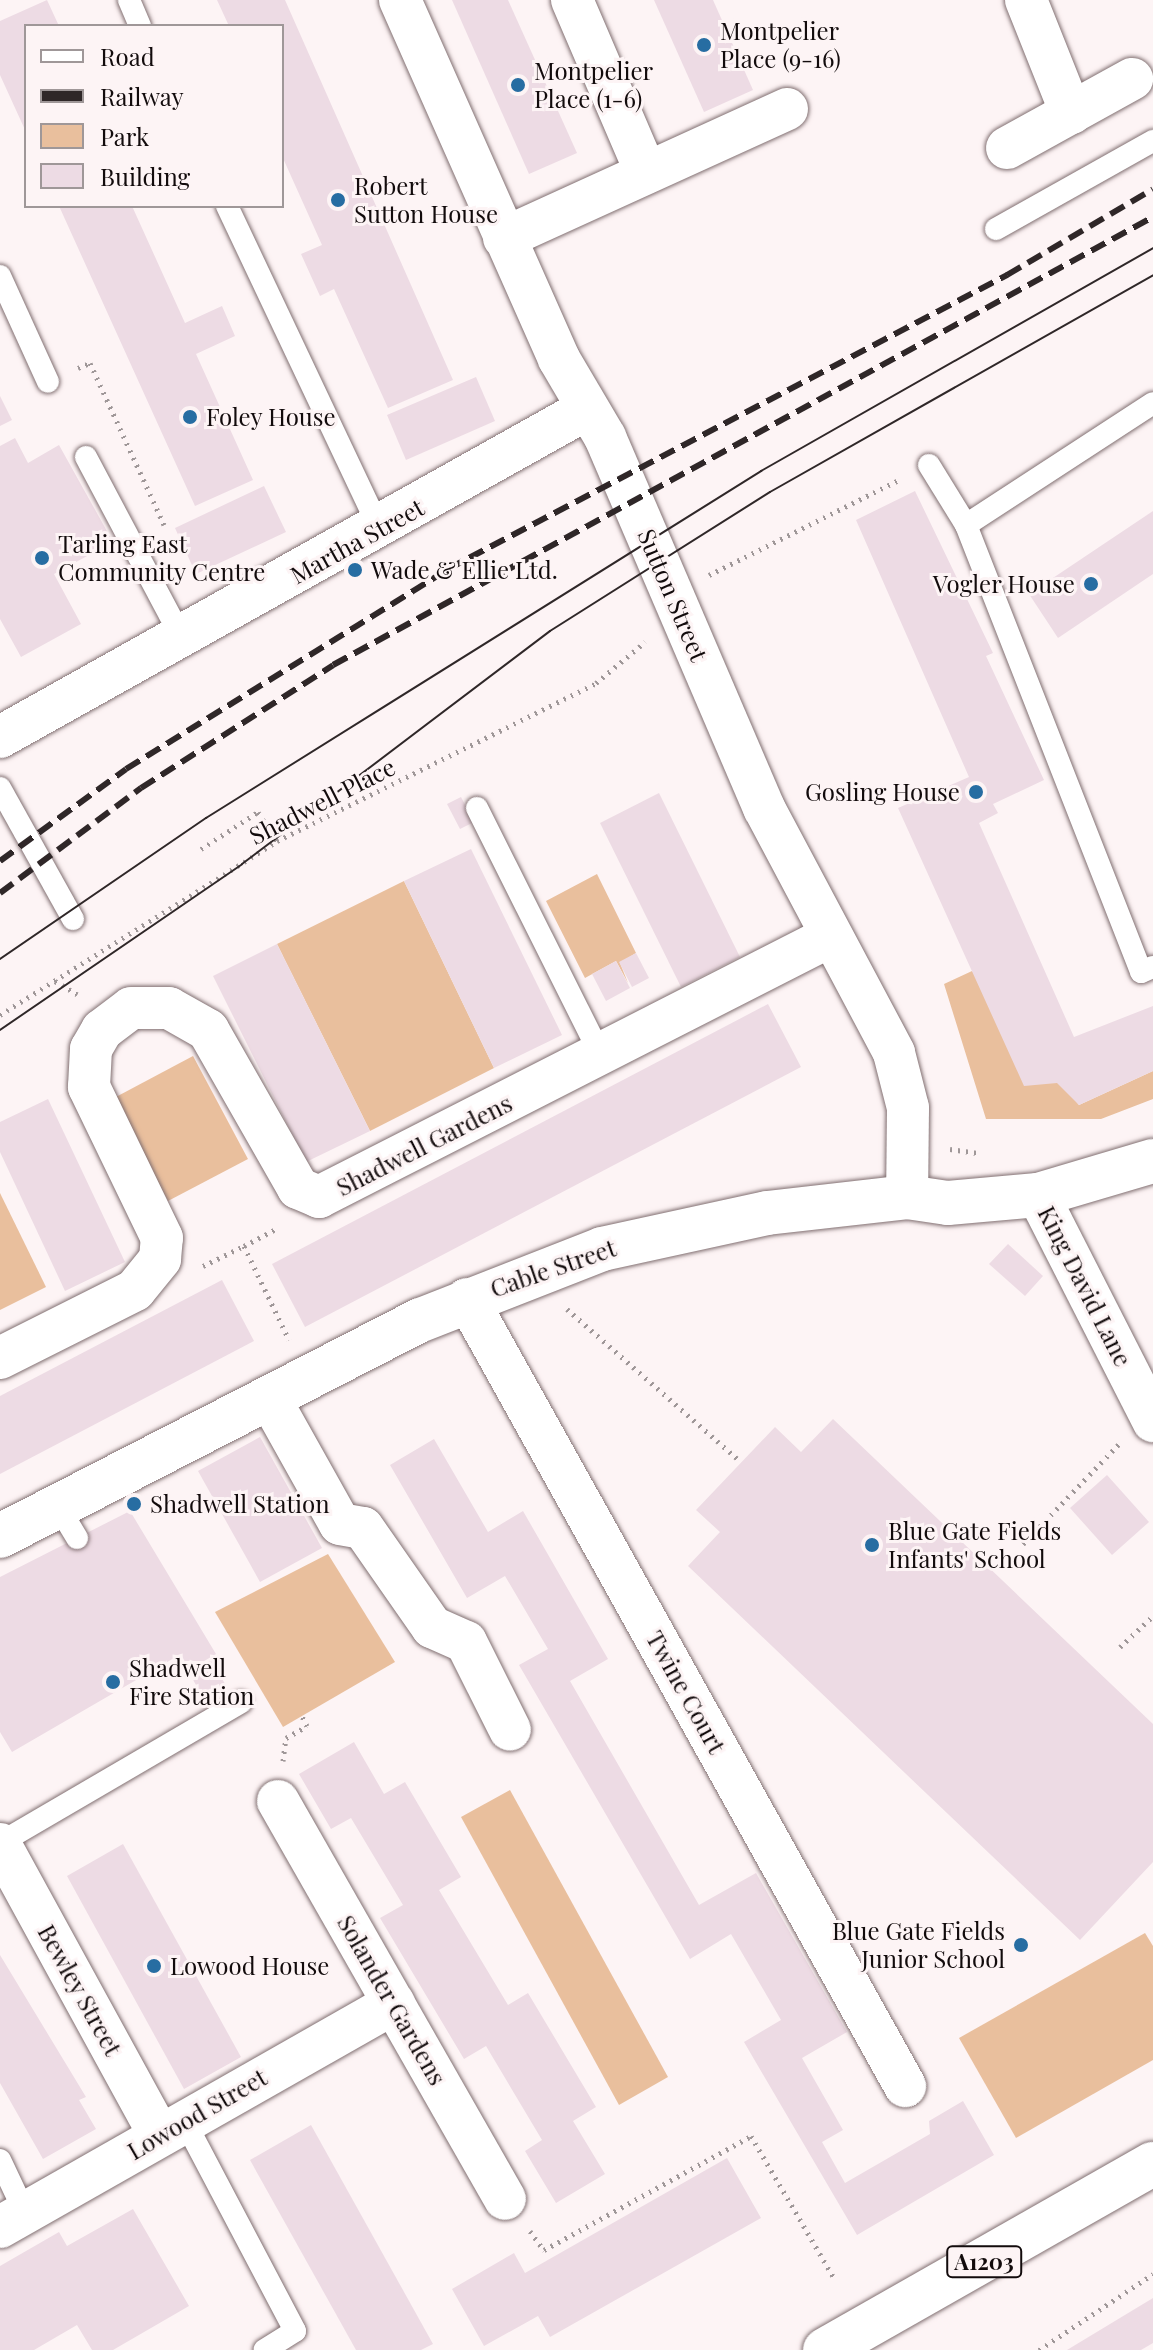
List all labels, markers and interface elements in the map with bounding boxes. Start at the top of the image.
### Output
place label: Montpelier Place (9-16) [720,17,841,73]
legend [24,24,284,208]
marker: Montpelier Place (9-16) [695,36,713,54]
text: Road [100,40,155,72]
place label: Montpelier Place (1-6) [534,57,653,113]
marker: Montpelier Place (1-6) [509,76,527,94]
text: Railway [100,80,184,112]
text: Park [100,120,149,152]
text: Building [100,160,190,192]
place label: Robert Sutton House [354,172,498,228]
marker: Robert Sutton House [329,191,347,209]
place label: Foley House [206,403,336,431]
marker: Foley House [181,408,199,426]
street label: Martha Street [285,492,429,590]
street label: Sutton Street [632,525,714,665]
place label: Tarling East Community Centre [58,530,266,586]
marker: Tarling East Community Centre [33,549,51,567]
place label: Wade & Ellie Ltd. [371,556,558,584]
marker: Wade & Ellie Ltd. [346,561,364,579]
place label: Vogler House [932,570,1075,598]
marker: Vogler House [1082,575,1100,593]
street label: Shadwell Place [244,752,400,850]
place label: Gosling House [805,778,960,806]
marker: Gosling House [967,783,985,801]
street label: Shadwell Gardens [331,1088,517,1202]
street label: King David Lane [1032,1201,1138,1371]
street label: Cable Street [486,1233,620,1303]
place label: Shadwell Station [150,1490,329,1518]
marker: Shadwell Station [125,1495,143,1513]
place label: Blue Gate Fields Infants' School [888,1517,1061,1573]
marker: Blue Gate Fields Infants' School [863,1536,881,1554]
street label: Twine Court [641,1626,731,1758]
place label: Shadwell Fire Station [129,1654,254,1710]
marker: Shadwell Fire Station [104,1673,122,1691]
street label: Solander Gardens [332,1910,452,2090]
place label: Blue Gate Fields Junior School [832,1917,1005,1973]
street label: Bewley Street [32,1919,128,2061]
marker: Blue Gate Fields Junior School [1012,1936,1030,1954]
place label: Lowood House [170,1952,329,1980]
marker: Lowood House [145,1957,163,1975]
street label: Lowood Street [122,2063,272,2165]
road number: A1203 [946,2244,1022,2280]

